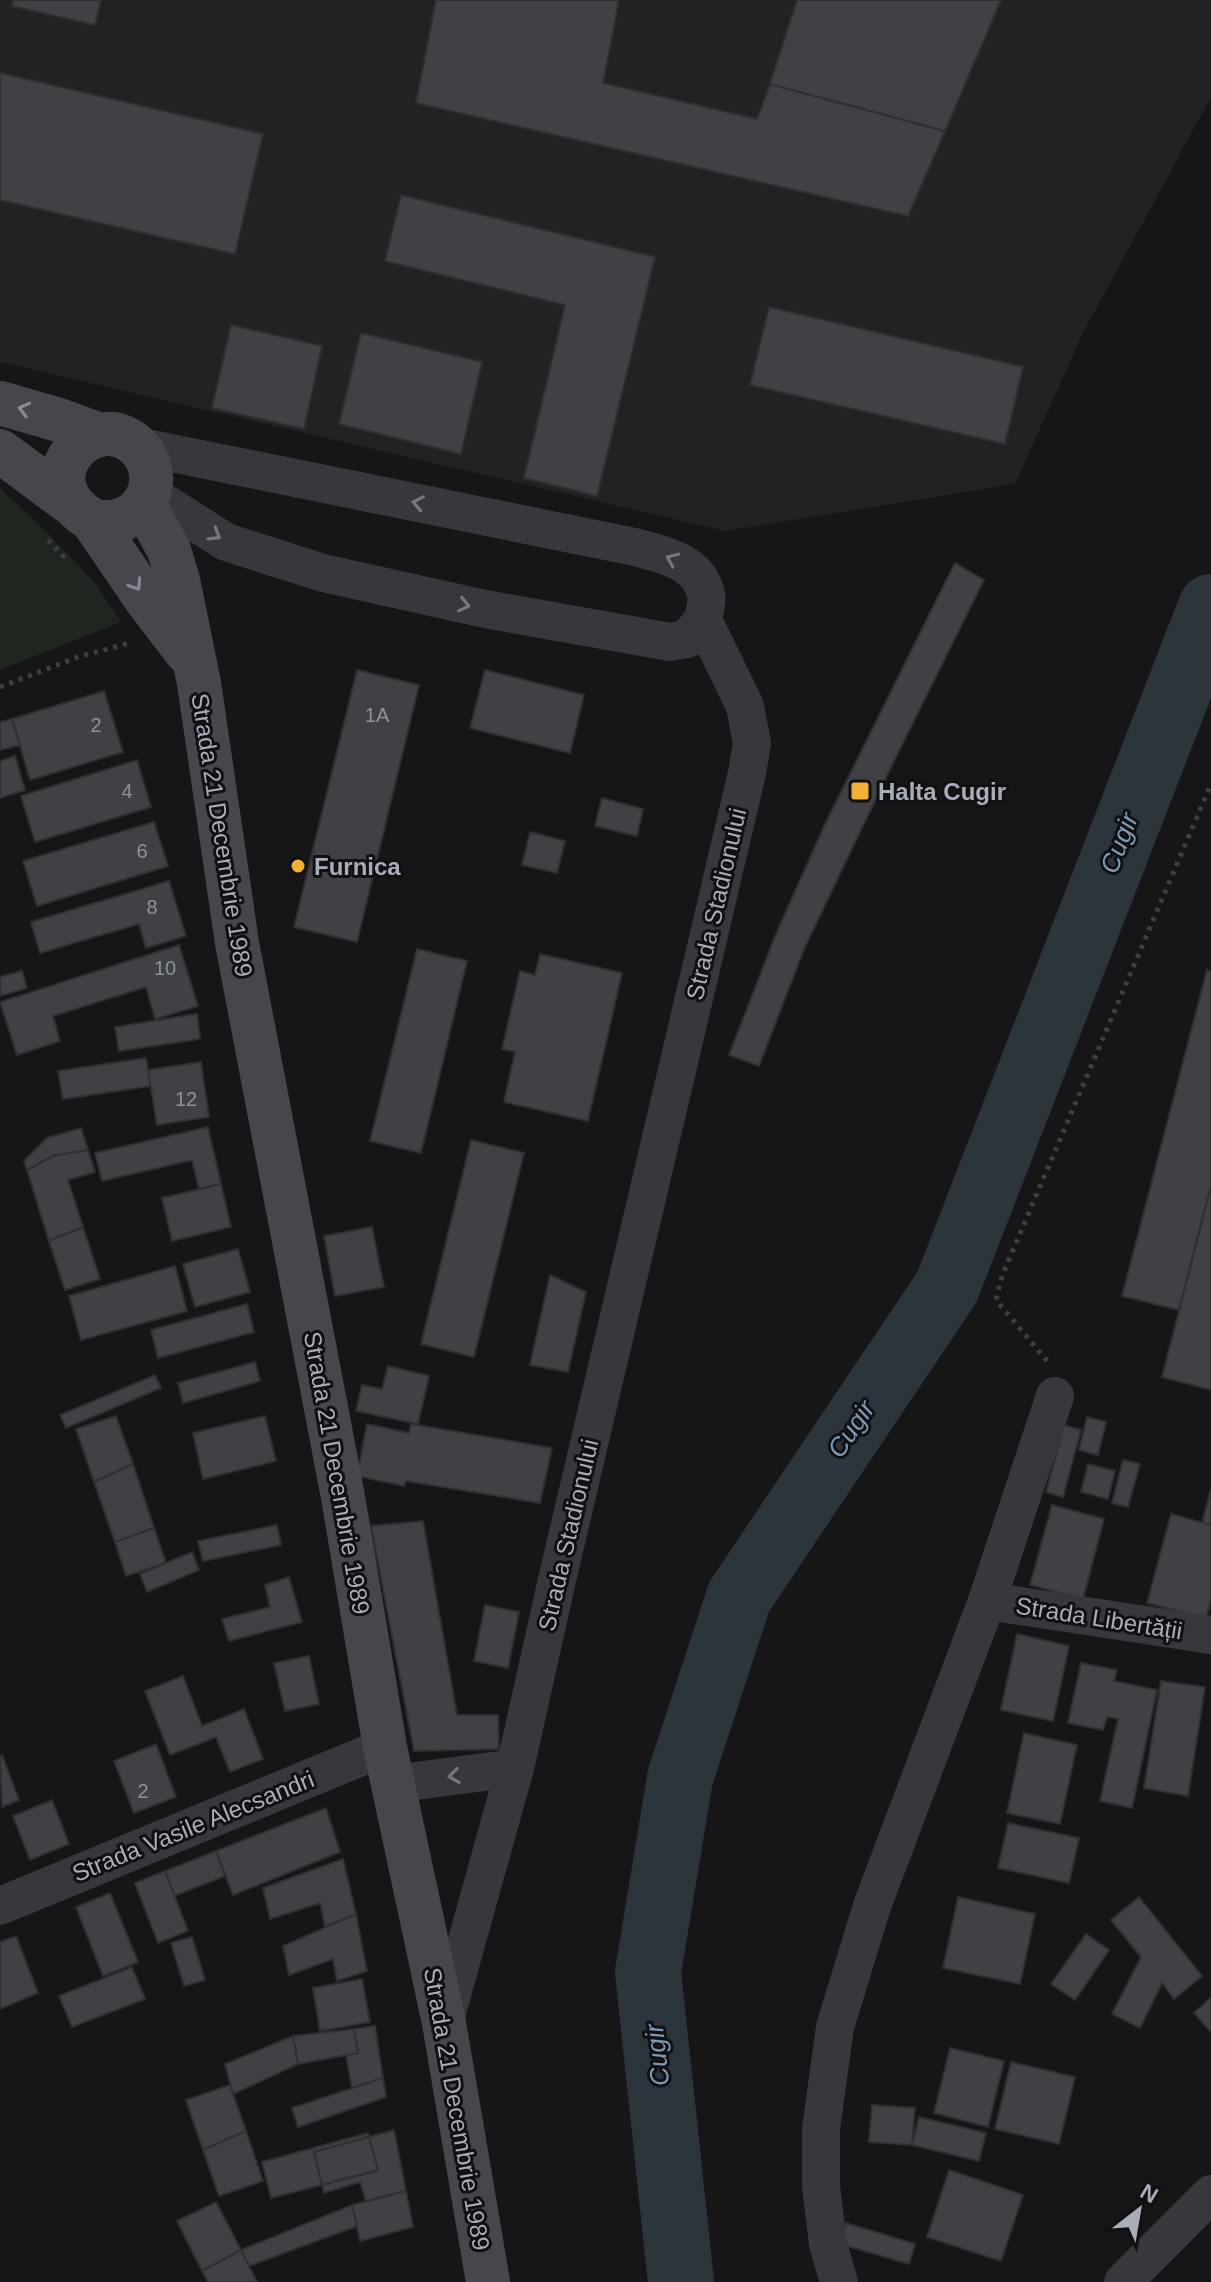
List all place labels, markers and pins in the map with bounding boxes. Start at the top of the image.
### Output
place label: Halta Cugir [878,778,1006,805]
marker: Halta Cugir [849,780,871,802]
place label: Furnica [314,853,401,880]
marker: Furnica [289,857,307,875]

